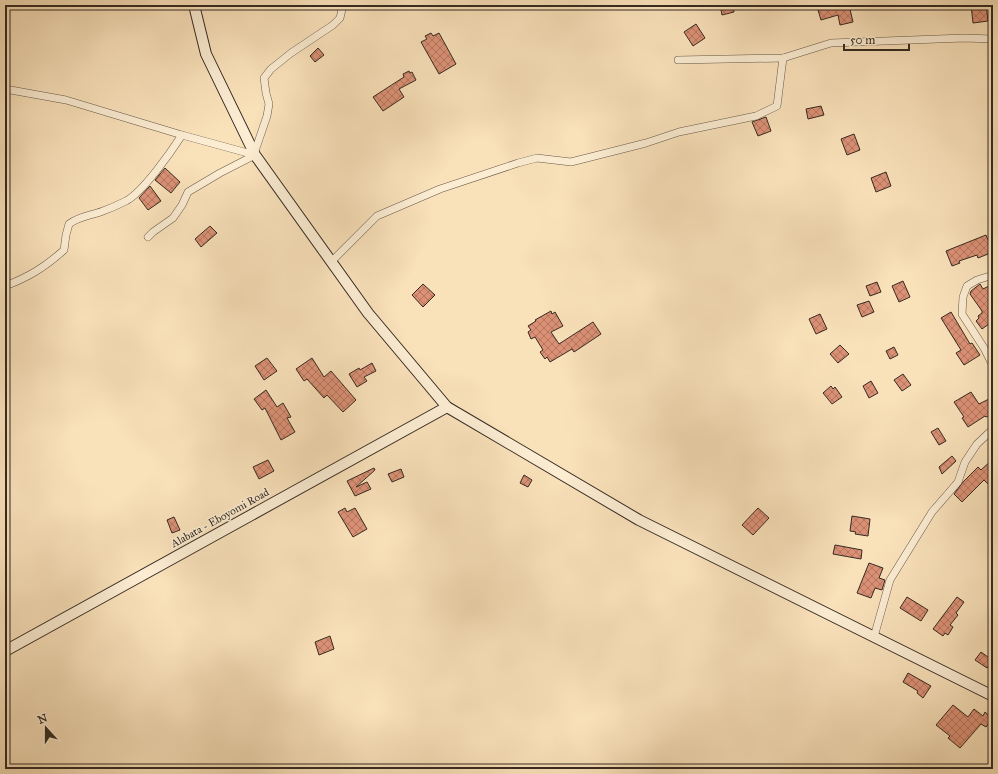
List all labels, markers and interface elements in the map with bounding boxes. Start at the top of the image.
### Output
scale bar [844,26,909,52]
text: 50 m [850,33,875,47]
street label: Alabata - Eboyomi Road [168,485,272,551]
north arrow [26,708,66,748]
text: N [36,711,50,727]

